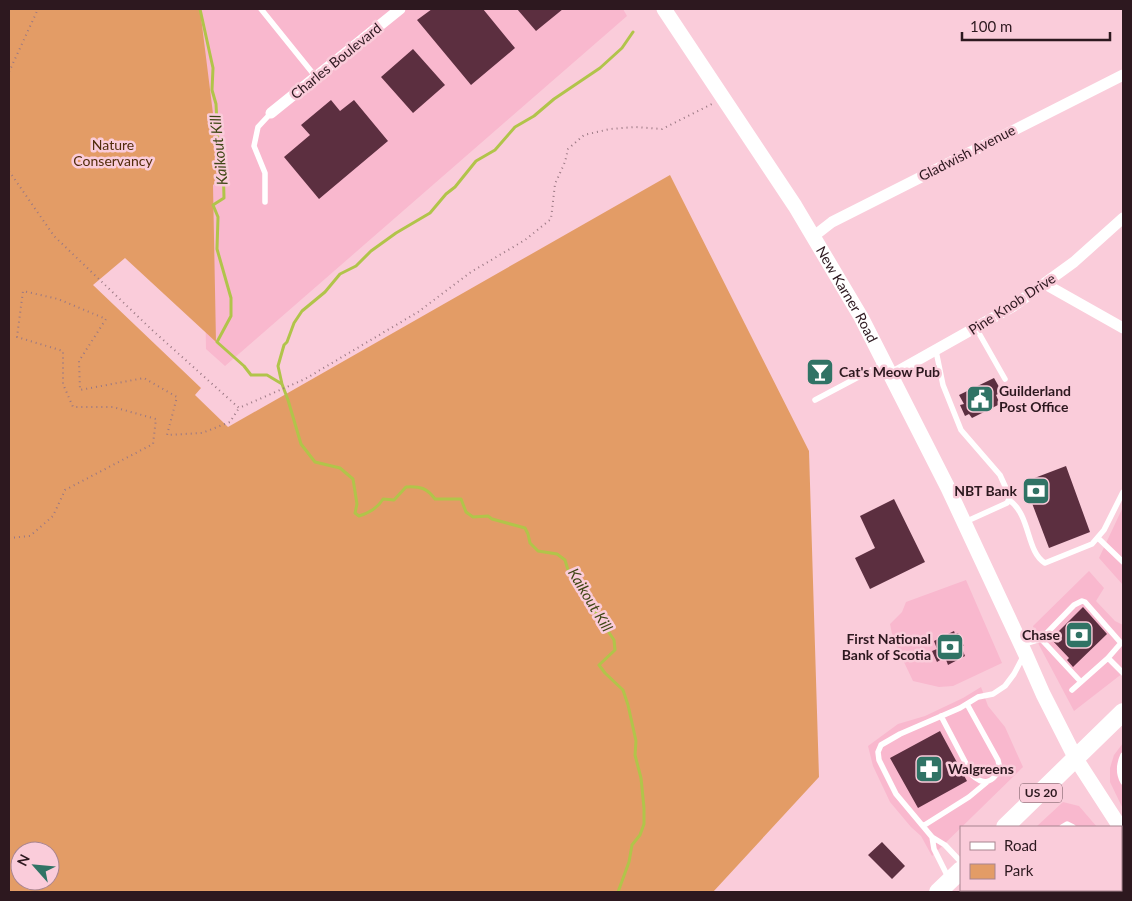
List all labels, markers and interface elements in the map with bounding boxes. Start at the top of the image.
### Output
scale bar [962,10,1110,42]
text: 100 m [970,17,1012,35]
street label: Charles Boulevard [287,19,384,102]
water label: Kaikout Kill [205,113,231,186]
street label: Gladwish Avenue [916,121,1018,184]
park label: Nature Conservancy [73,136,153,169]
street label: New Karner Road [813,243,881,345]
street label: Pine Knob Drive [965,269,1058,338]
bar icon: Cat's Meow Pub [805,357,835,387]
place label: Cat's Meow Pub [839,363,940,380]
place label: Guilderland Post Office [999,382,1071,415]
public building icon: Guilderland Post Office [965,384,995,414]
bank icon: NBT Bank [1021,476,1051,506]
place label: NBT Bank [954,482,1018,499]
water label: Kaikout Kill [565,565,617,635]
bank icon: Chase [1064,620,1094,650]
place label: Chase [1022,626,1061,643]
place label: First National Bank of Scotia [842,630,931,663]
bank icon: First National Bank of Scotia [935,632,965,662]
pharmacy icon: Walgreens [914,754,944,784]
place label: Walgreens [948,760,1014,777]
road number: US 20 [1020,784,1062,802]
legend [960,826,1122,891]
text: Road [1004,836,1037,854]
north arrow [10,841,60,891]
text: N [13,851,33,869]
text: Park [1004,861,1034,879]

